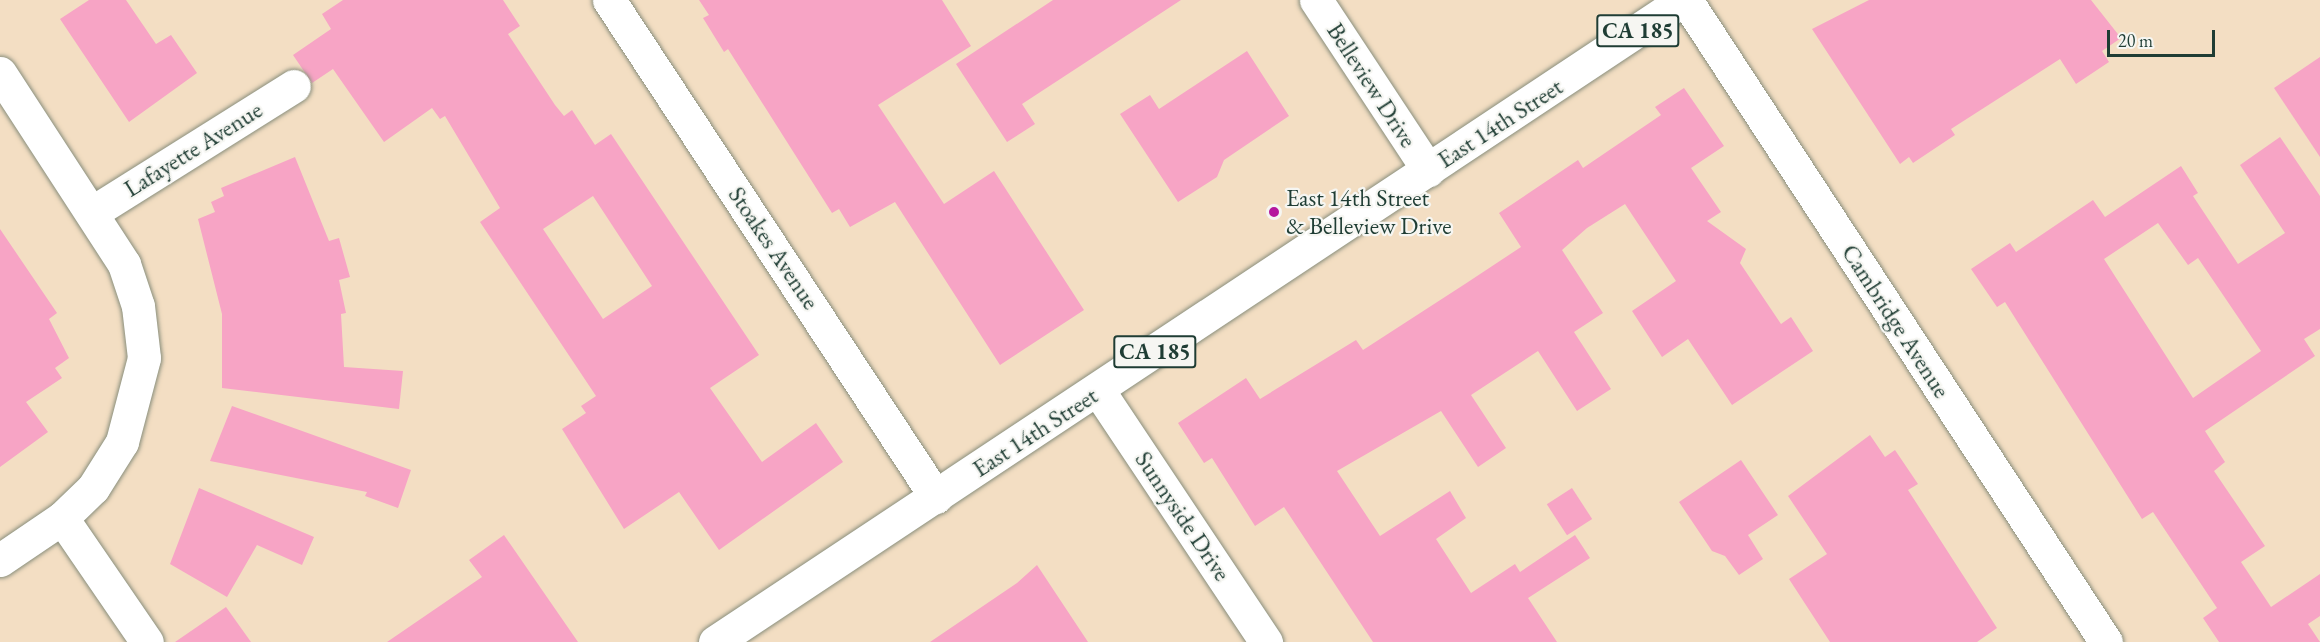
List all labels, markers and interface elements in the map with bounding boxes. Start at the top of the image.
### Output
road number: CA 185 [1596,12,1680,50]
street label: Belleview Drive [1321,17,1423,153]
scale bar [2110,18,2218,56]
text: 20 m [2118,29,2153,52]
street label: East 14th Street [1432,72,1568,174]
street label: Lafayette Avenue [119,95,267,203]
street label: Stoakes Avenue [722,181,826,315]
place label: East 14th Street & Belleview Drive [1286,184,1452,240]
marker: East 14th Street & Belleview Drive [1267,205,1281,219]
street label: Cambridge Avenue [1836,239,1956,403]
road number: CA 185 [1113,333,1197,371]
street label: East 14th Street [967,381,1103,483]
street label: Sunnyside Drive [1129,446,1237,586]

